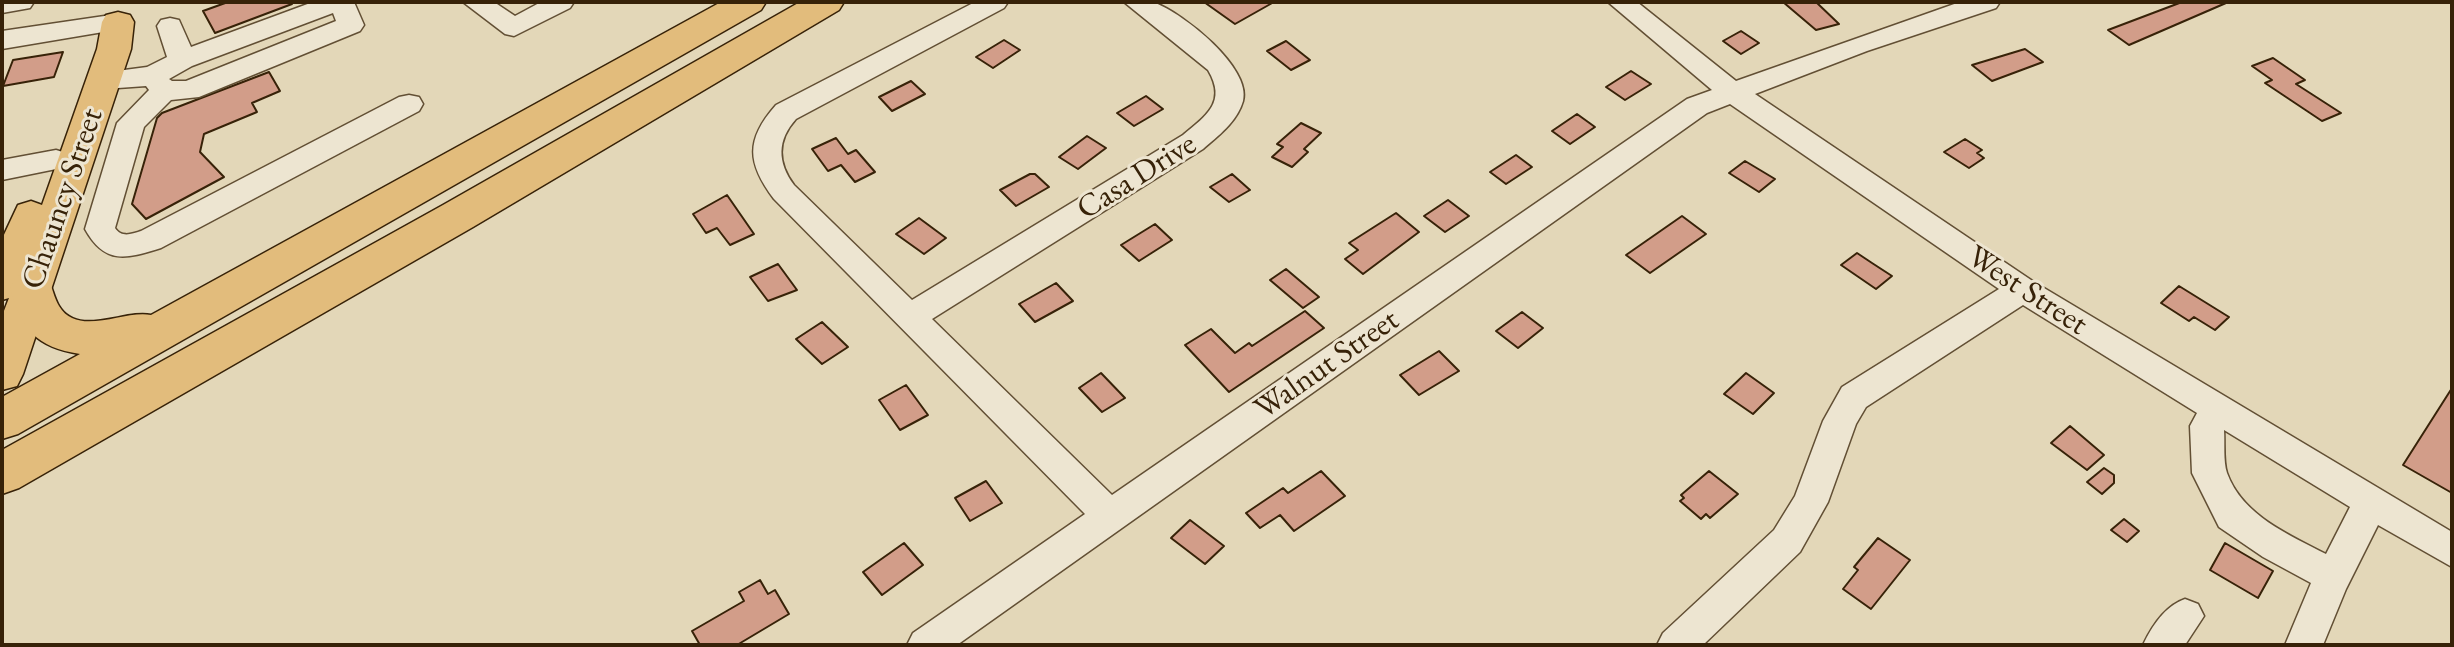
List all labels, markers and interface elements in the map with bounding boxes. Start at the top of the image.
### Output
street label: Chauncy Street [14,103,112,295]
street label: Casa Drive [1070,125,1204,229]
street label: West Street [1960,238,2094,344]
street label: Walnut Street [1248,301,1406,429]

